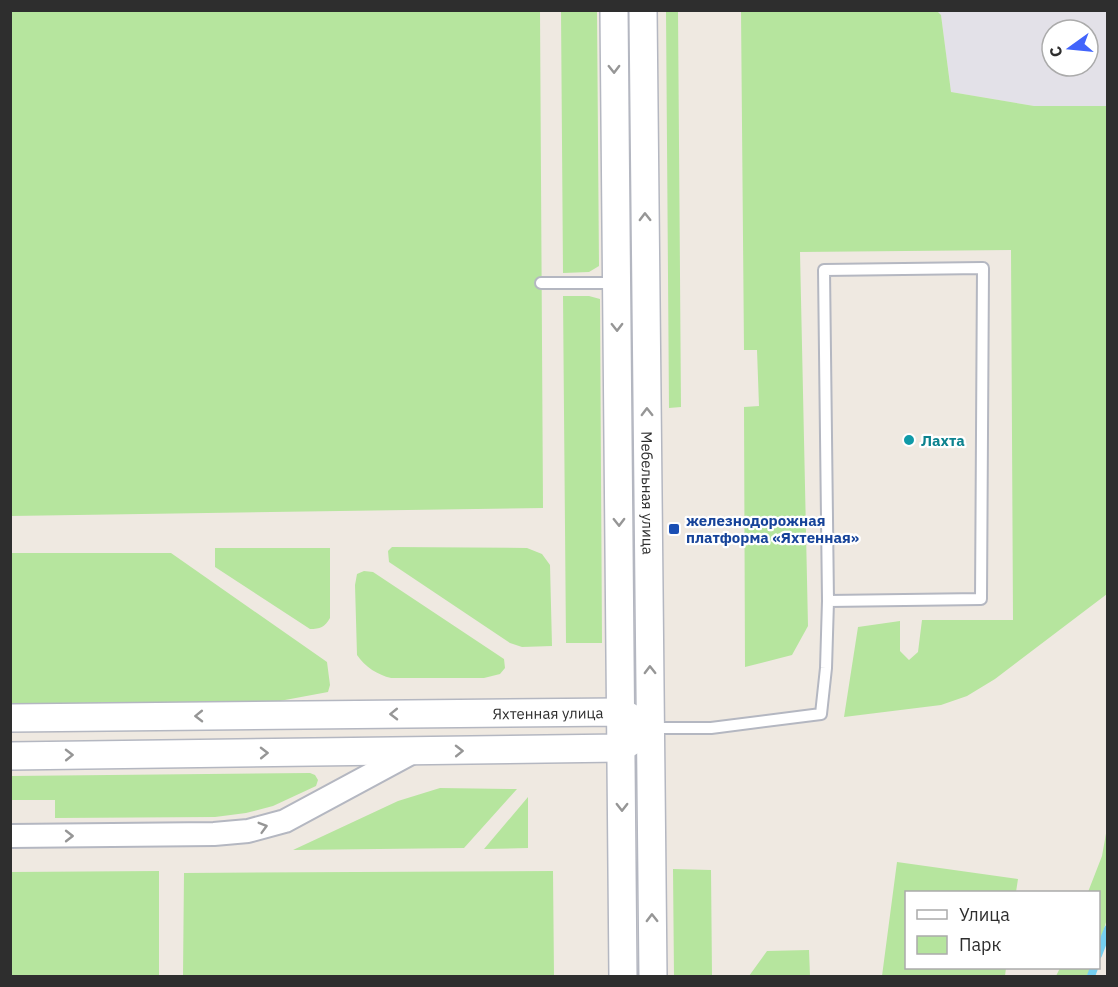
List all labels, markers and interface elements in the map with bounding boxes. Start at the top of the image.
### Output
north arrow [1040,18,1100,78]
text: С [1045,44,1067,60]
one-way arrow [608,64,620,73]
one-way arrow [639,212,651,221]
one-way arrow [611,322,623,331]
one-way arrow [641,407,653,416]
street label: Мебельная улица [638,431,658,555]
place label: Лахта [921,431,965,450]
marker: Лахта [902,433,916,447]
place label: железнодорожная платформа «Яхтенная» [686,511,859,547]
one-way arrow [613,517,625,526]
marker: железнодорожная платформа «Яхтенная» [667,522,681,536]
one-way arrow [644,665,656,674]
street label: Яхтенная улица [492,703,604,723]
one-way arrow [390,708,399,720]
one-way arrow [195,710,204,722]
one-way arrow [454,745,463,757]
one-way arrow [259,747,268,759]
one-way arrow [64,749,73,761]
one-way arrow [616,802,628,811]
one-way arrow [257,822,268,834]
one-way arrow [64,829,73,842]
legend [905,891,1100,969]
text: Улица [959,903,1010,926]
one-way arrow [646,914,659,923]
text: Парк [959,933,1002,956]

